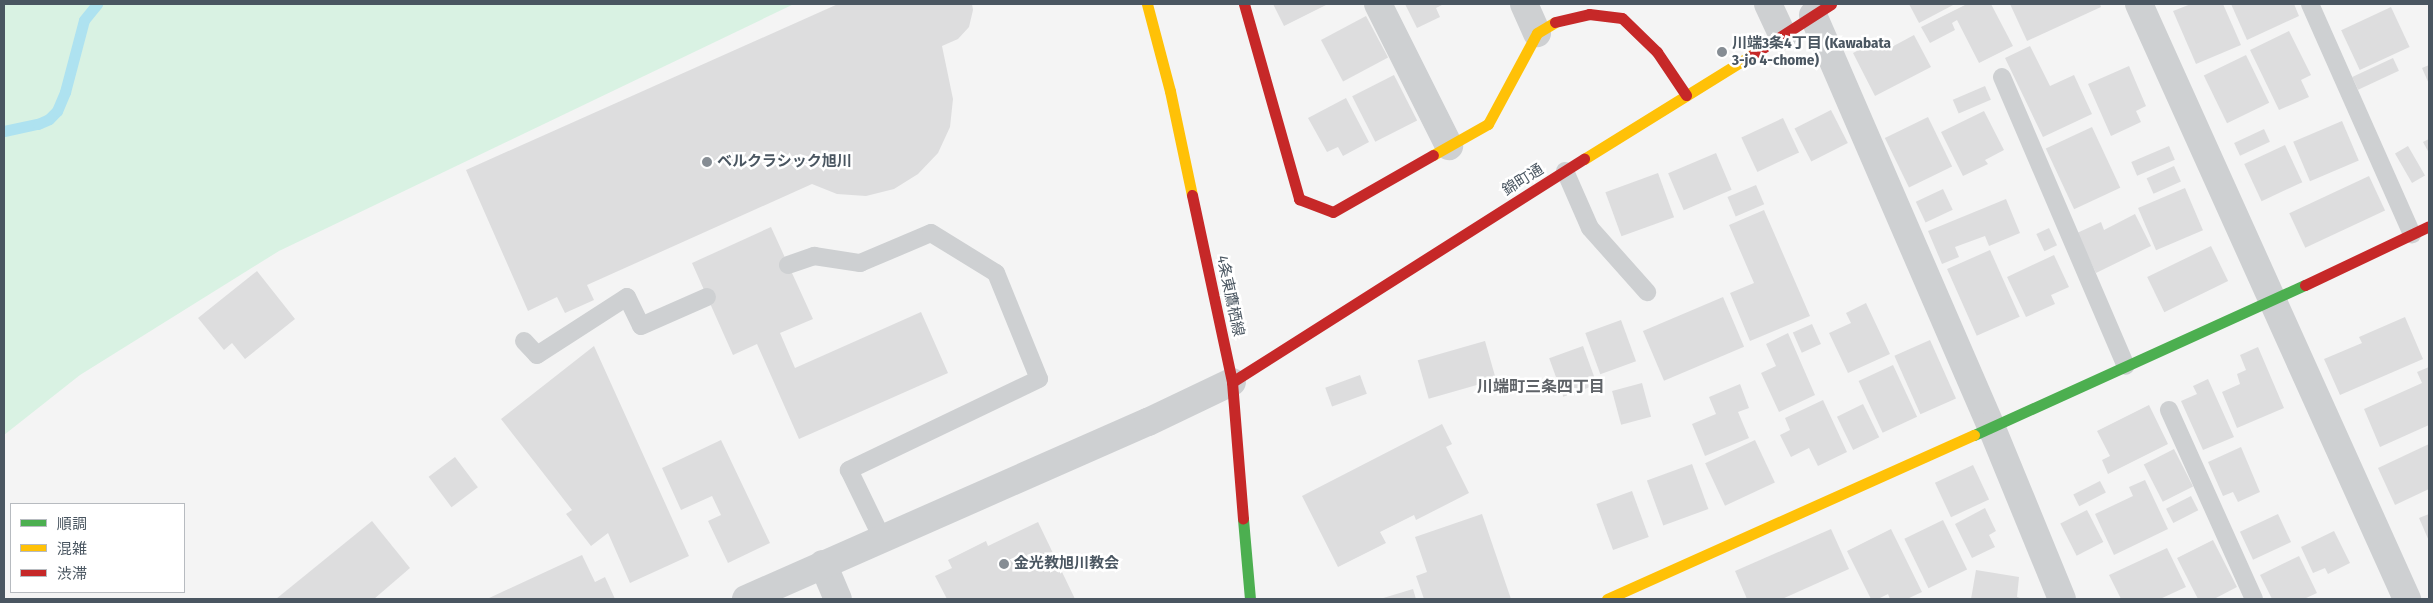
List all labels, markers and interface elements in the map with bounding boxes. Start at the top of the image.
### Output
place label: 川端3条4丁目 (Kawabata 3-jo 4-chome) [1732,34,1891,69]
marker: 川端3条4丁目 (Kawabata 3-jo 4-chome) [1716,46,1728,58]
place label: ベルクラシック旭川 [717,153,852,171]
marker: ベルクラシック旭川 [701,156,713,168]
street label: 錦町通 [1499,160,1547,200]
street label: 4条東鷹栖線 [1213,254,1247,338]
district label: 川端町三条四丁目 [1477,377,1605,397]
legend [10,503,185,593]
text: 順調 [57,515,87,533]
text: 混雑 [57,540,87,558]
place label: 金光教旭川教会 [1014,555,1119,573]
marker: 金光教旭川教会 [998,558,1010,570]
text: 渋滞 [57,565,87,583]

